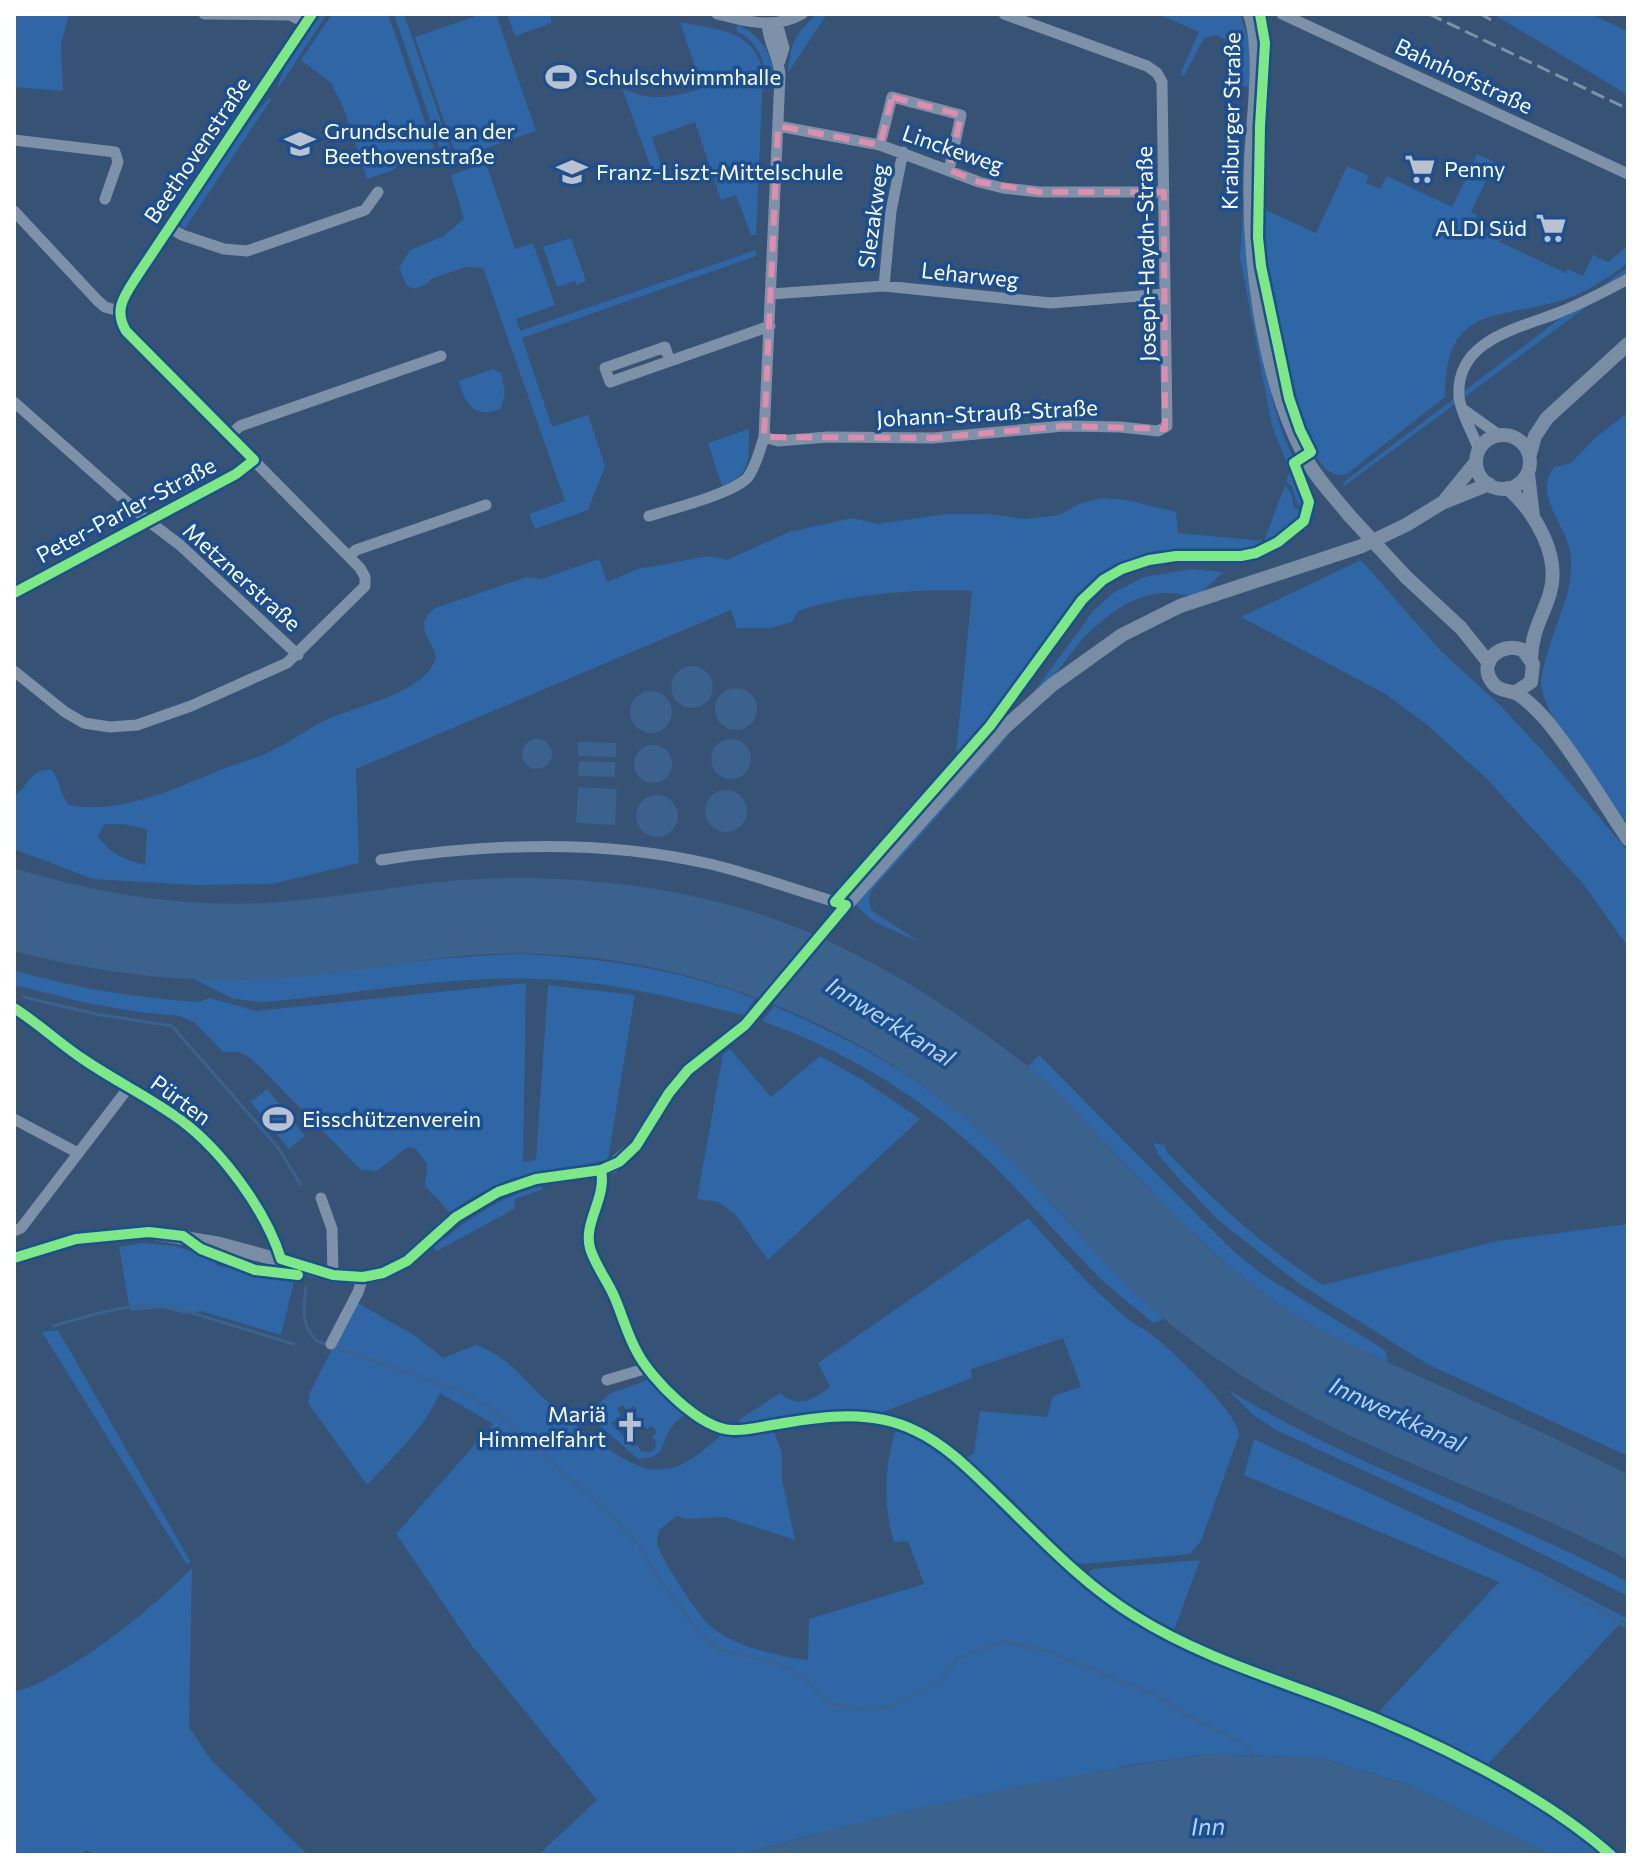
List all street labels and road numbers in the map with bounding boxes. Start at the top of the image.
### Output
street label: Kraiburger Straße [1215,32,1246,210]
street label: Bahnhofstraße [1391,32,1537,119]
street label: Beethovenstraße [138,71,256,228]
street label: Linckeweg [899,119,1007,178]
street label: Joseph-Haydn-Straße [1130,146,1161,362]
street label: Slezakweg [852,162,893,270]
street label: Leharweg [920,256,1020,293]
street label: Johann-Strauß-Straße [876,393,1098,432]
street label: Peter-Parler-Straße [31,451,220,568]
street label: Metznerstraße [178,517,307,637]
street label: Pürten [146,1069,217,1130]

